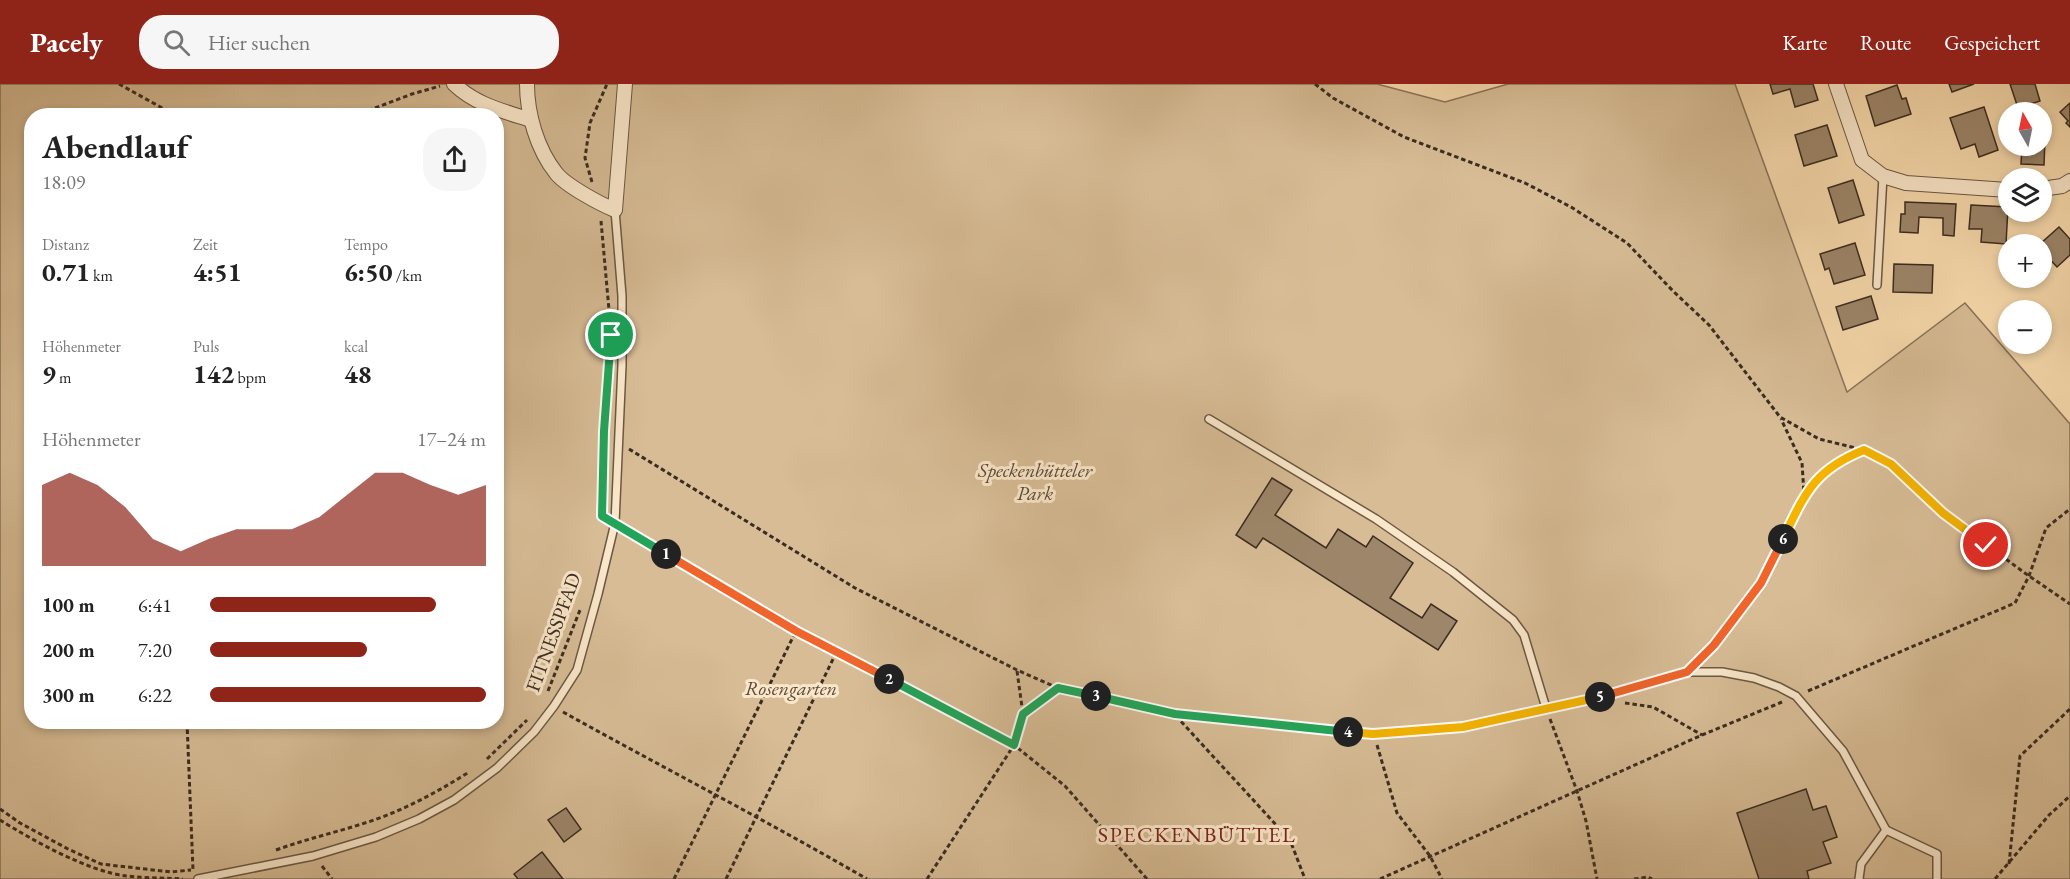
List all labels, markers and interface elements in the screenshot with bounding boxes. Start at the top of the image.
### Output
search box [139,15,559,69]
text: Pacely [30,24,103,60]
icon: search [160,26,193,59]
text: Hier suchen [208,28,310,57]
text: Karte [1783,29,1827,56]
text: Route [1860,29,1911,56]
text: Gespeichert [1944,29,2040,56]
north arrow [1998,102,2052,156]
map controls [1998,102,2052,354]
text: Abendlauf [42,125,188,168]
button: share [423,128,486,191]
button: layers [1998,168,2052,222]
text: 18:09 [42,169,85,195]
text: Distanz [42,234,89,255]
text: Zeit [193,234,218,255]
text: Tempo [344,234,388,255]
button: + [1998,234,2052,288]
text: 0.71 [42,255,90,289]
text: 4:51 [193,255,242,289]
text: 6:50 [344,255,393,289]
text: km [90,265,113,286]
text: /km [393,265,422,286]
button: − [1998,300,2052,354]
pin [585,309,636,360]
icon: arrive [594,318,627,351]
text: Höhenmeter [42,336,121,357]
text: Puls [193,336,219,357]
text: kcal [344,336,368,357]
text: 9 [42,357,56,391]
text: 142 [193,357,234,391]
text: 48 [344,357,372,391]
text: m [56,367,71,388]
text: bpm [234,367,266,388]
text: Höhenmeter [42,426,141,452]
text: 17–24 m [417,426,486,452]
park label: Speckenbütteler Park [977,457,1093,506]
pin [1960,519,2011,570]
pin: 6 [1768,524,1798,554]
text: 6 [1779,528,1787,549]
icon: check [1969,528,2002,561]
pin: 1 [651,539,681,569]
text: 1 [662,543,670,564]
street label: FITNESSPFAD [519,569,587,695]
text: 100 m [42,592,95,618]
text: 6:41 [138,592,172,618]
text: 200 m [42,637,95,663]
text: 7:20 [138,637,172,663]
pin: 2 [874,664,904,694]
text: 2 [885,668,893,689]
park label: Rosengarten [745,675,837,701]
pin: 3 [1081,681,1111,711]
text: 300 m [42,682,95,708]
text: 6:22 [138,682,172,708]
pin: 5 [1585,682,1615,712]
text: 3 [1092,685,1100,706]
text: 5 [1596,686,1604,707]
pin: 4 [1333,717,1363,747]
text: 4 [1344,721,1352,742]
district label: SPECKENBÜTTEL [1098,820,1296,849]

